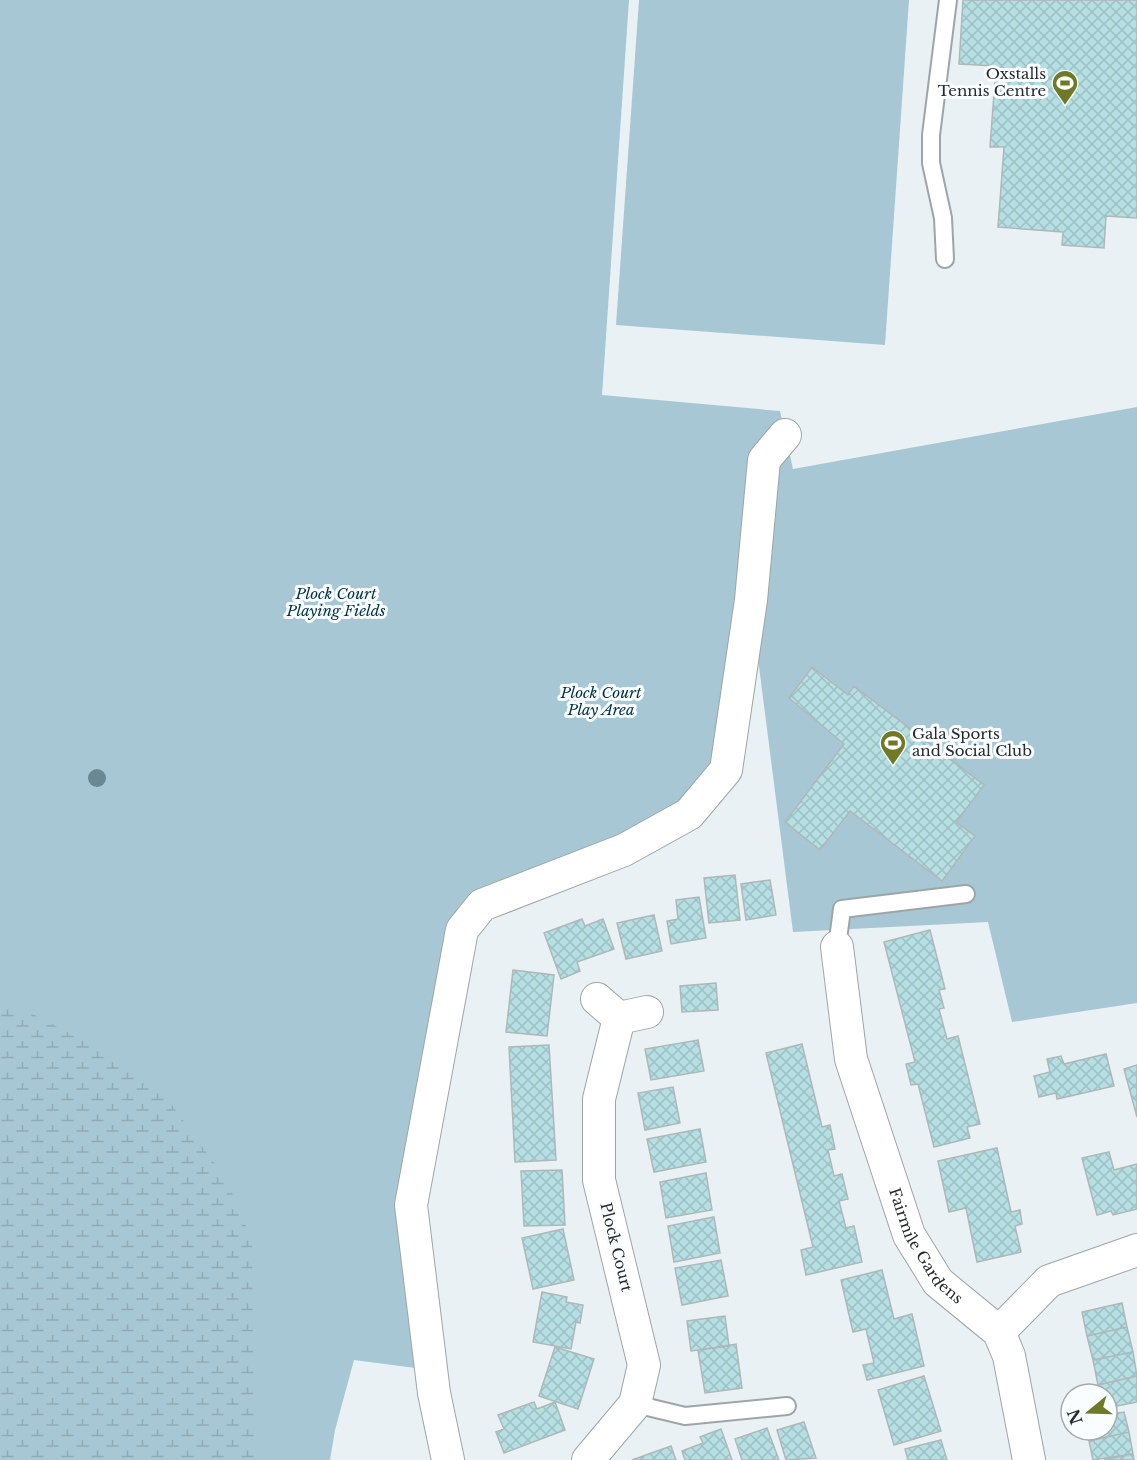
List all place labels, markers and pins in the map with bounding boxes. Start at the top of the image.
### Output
place label: Oxstalls Tennis Centre [938,64,1046,100]
sports icon: Oxstalls Tennis Centre [1050,68,1080,106]
place label: Gala Sports and Social Club [912,724,1032,760]
sports icon: Gala Sports and Social Club [878,728,908,766]

